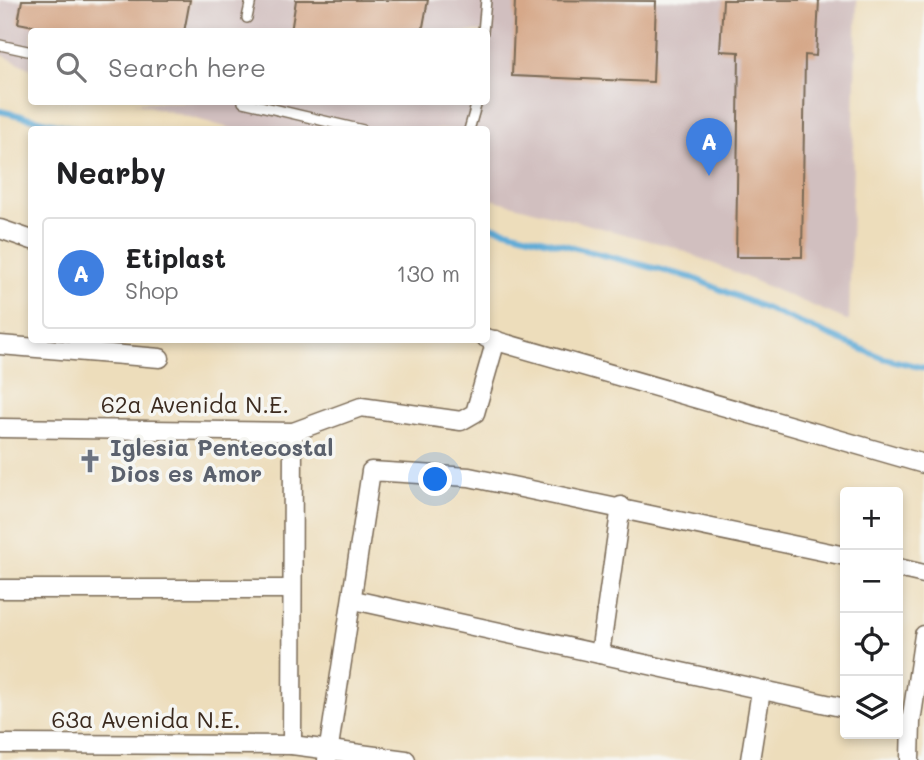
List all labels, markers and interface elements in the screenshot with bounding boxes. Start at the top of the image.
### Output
search box [28,28,490,105]
icon: search [52,48,90,86]
text: Search here [108,50,266,84]
pin: A [686,118,732,176]
text: Nearby [56,152,166,192]
text: Etiplast [125,241,226,275]
text: A [73,258,89,288]
text: 130 m [396,258,460,288]
text: Shop [125,275,179,305]
street label: 62a Avenida N.E. [101,389,289,419]
place label: Iglesia Pentecostal Dios es Amor [110,432,334,488]
church icon: Iglesia Pentecostal Dios es Amor [76,447,104,475]
your location [418,462,452,496]
map controls [840,487,903,739]
button: + [840,487,903,550]
button: − [840,550,903,613]
button: locate [840,613,903,676]
button: layers [840,676,903,739]
street label: 63a Avenida N.E. [52,704,240,734]

